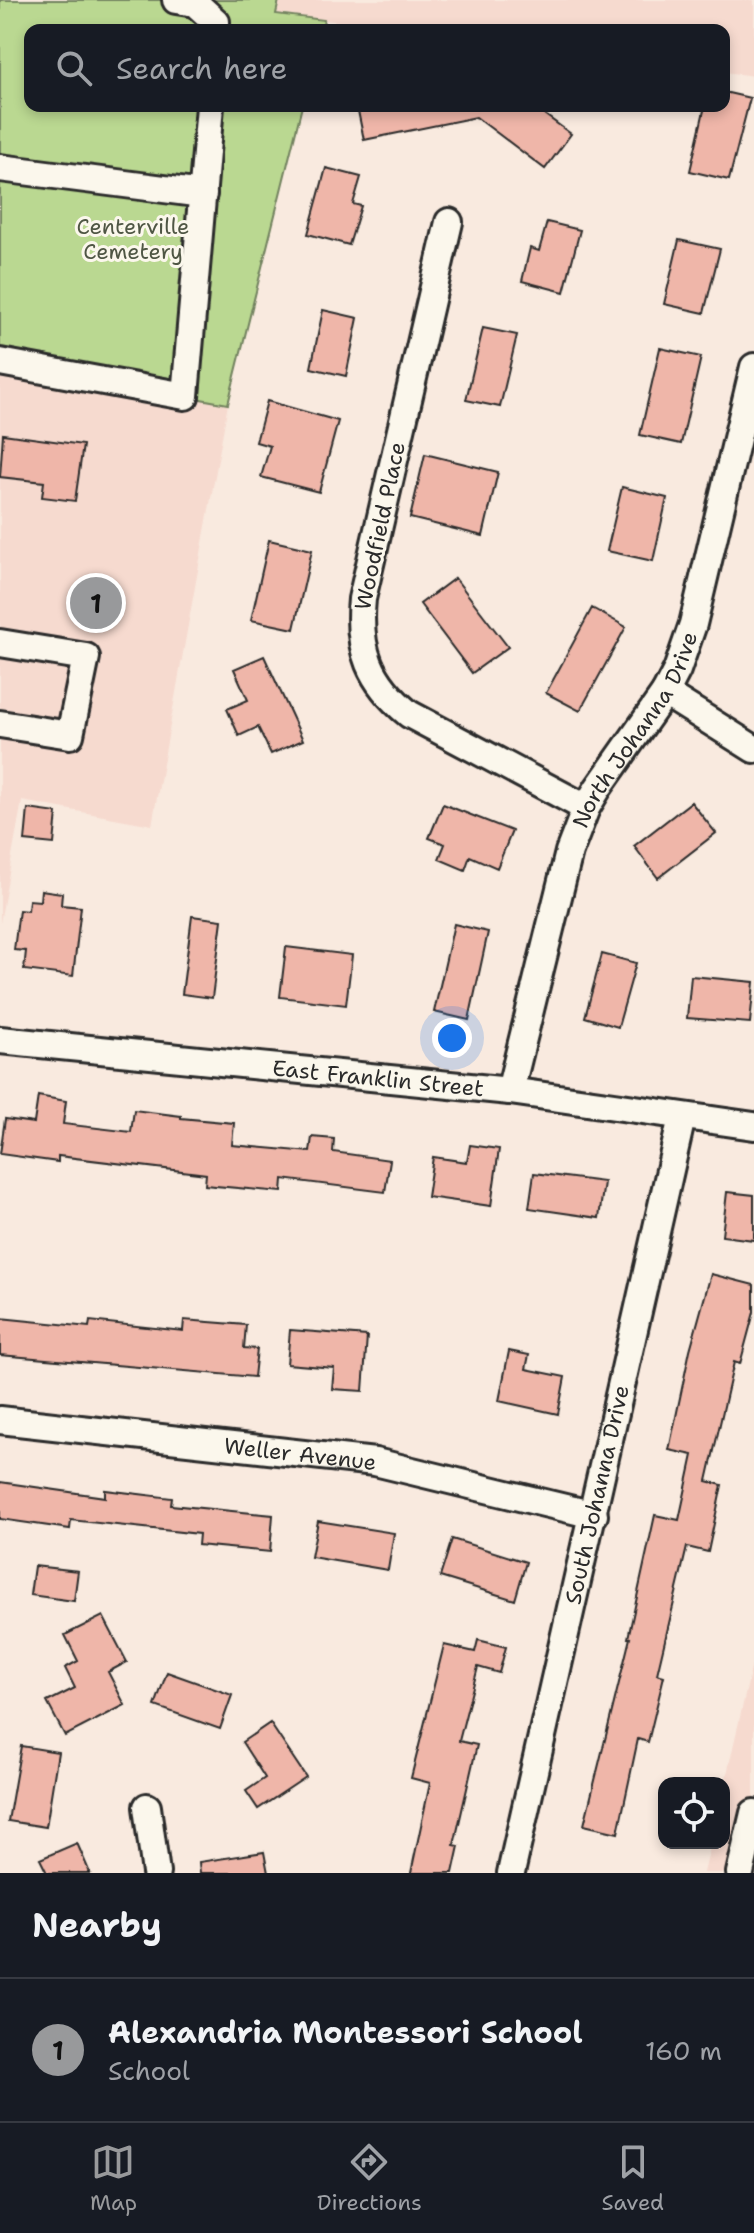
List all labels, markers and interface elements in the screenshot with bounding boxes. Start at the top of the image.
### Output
search box [24,24,730,112]
icon: search [52,46,96,90]
text: Search here [116,48,287,89]
park label: Centerville Cemetery [76,212,190,266]
street label: Woodfield Place [348,439,412,613]
pin: 1 [70,573,122,633]
street label: North Johanna Drive [565,628,704,832]
your location [432,1018,472,1058]
street label: East Franklin Street [271,1053,485,1103]
street label: South Johanna Drive [558,1382,635,1607]
street label: Weller Avenue [222,1431,378,1477]
map controls [658,1777,730,1849]
button: locate [658,1777,730,1849]
text: Nearby [32,1902,162,1948]
text: Alexandria Montessori School [108,2012,583,2053]
text: 1 [52,2033,64,2068]
text: 160 m [645,2033,722,2068]
text: School [108,2053,190,2088]
tab: Map [90,2140,137,2217]
tab: Directions [317,2140,422,2217]
tab: Saved [602,2140,664,2217]

